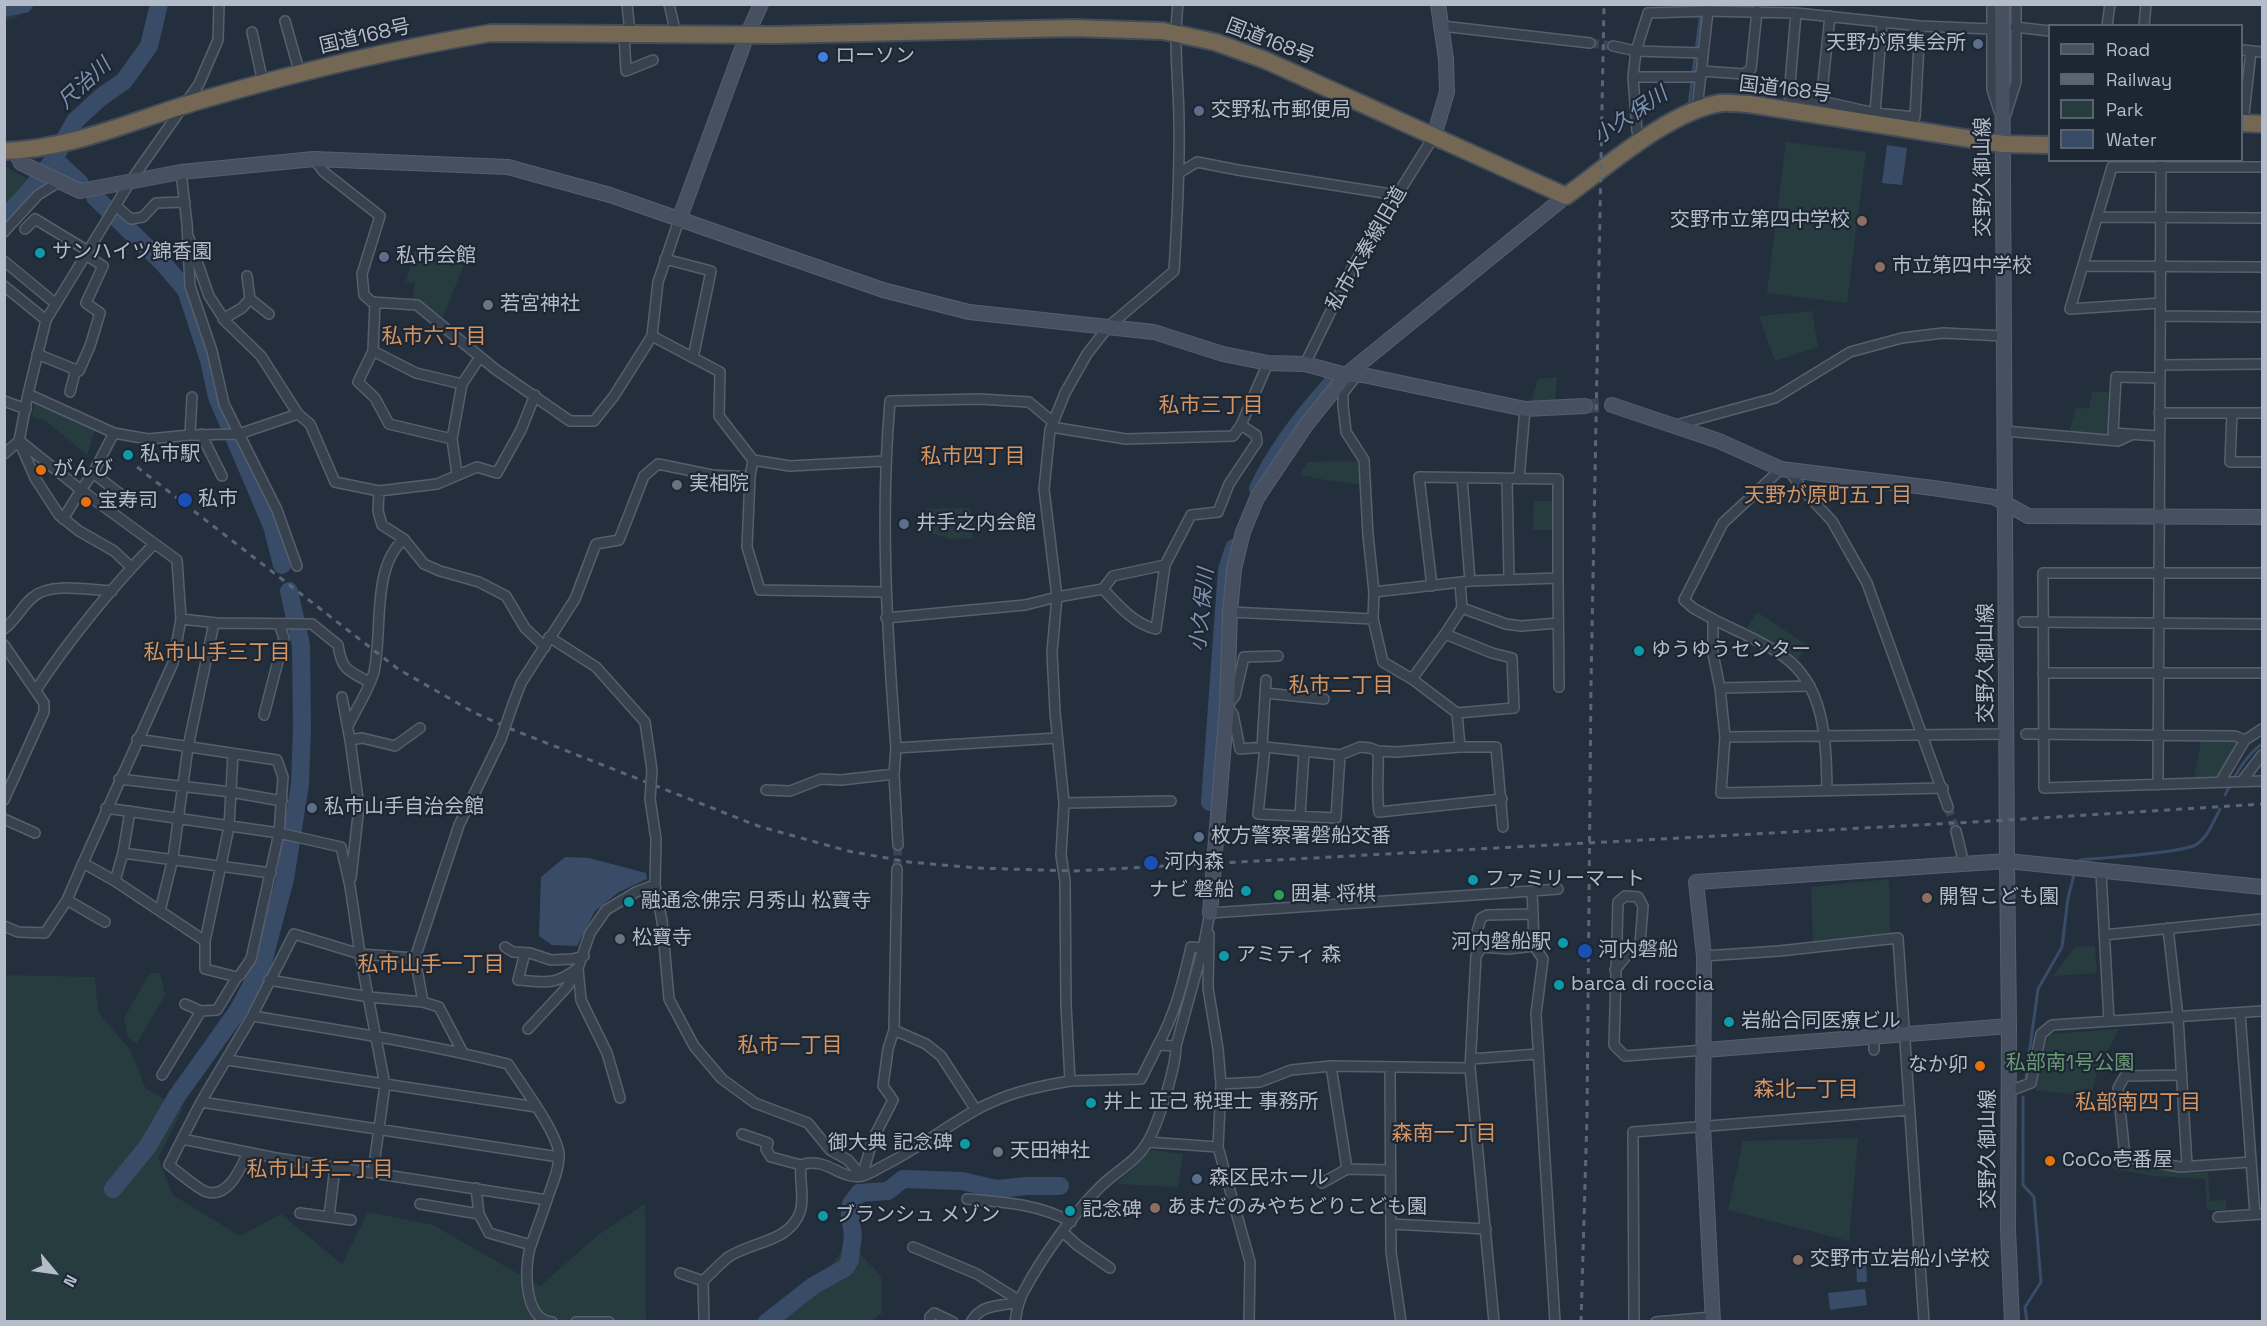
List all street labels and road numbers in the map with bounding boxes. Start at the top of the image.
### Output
street label: 国道168号 [1222,14,1318,70]
street label: 国道168号 [317,15,413,59]
street label: 国道168号 [1737,72,1833,108]
street label: 交野久御山線 [1972,117,1996,237]
street label: 私市太秦線旧道 [1322,182,1412,316]
street label: 交野久御山線 [1975,603,1999,723]
street label: 交野久御山線 [1977,1089,2001,1209]

